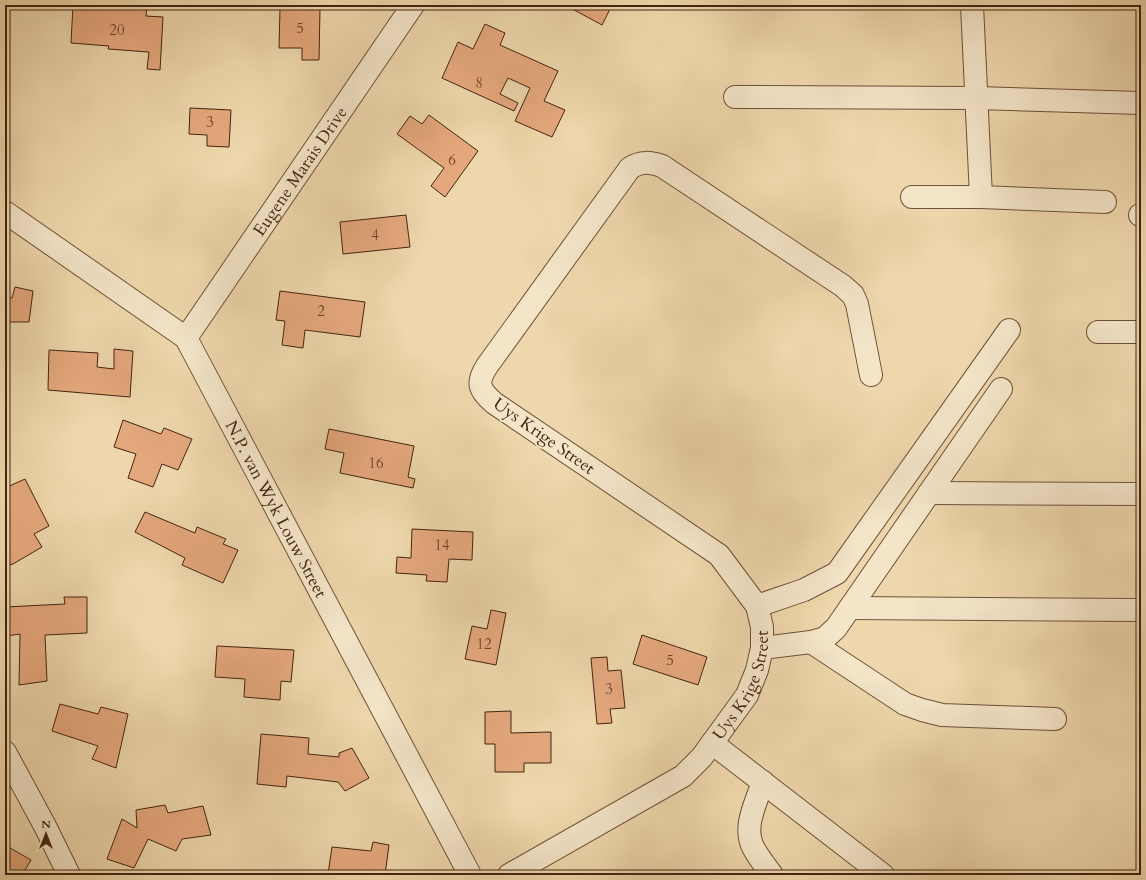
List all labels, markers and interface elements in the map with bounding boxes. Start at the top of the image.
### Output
house number: 5 [296,18,304,38]
house number: 20 [109,20,125,40]
house number: 8 [475,73,483,93]
street label: Eugene Marais Drive [247,102,352,240]
house number: 3 [206,112,214,132]
house number: 6 [448,150,456,170]
house number: 4 [371,225,379,245]
house number: 2 [317,301,325,321]
street label: Uys Krige Street [488,392,600,480]
street label: N.P. van Wyk Louw Street [220,416,333,602]
house number: 16 [368,453,384,473]
house number: 14 [434,535,450,555]
street label: Uys Krige Street [707,630,774,744]
house number: 12 [476,634,492,654]
house number: 5 [666,650,674,670]
house number: 3 [605,679,613,699]
north arrow [26,814,66,854]
text: N [41,817,51,832]

